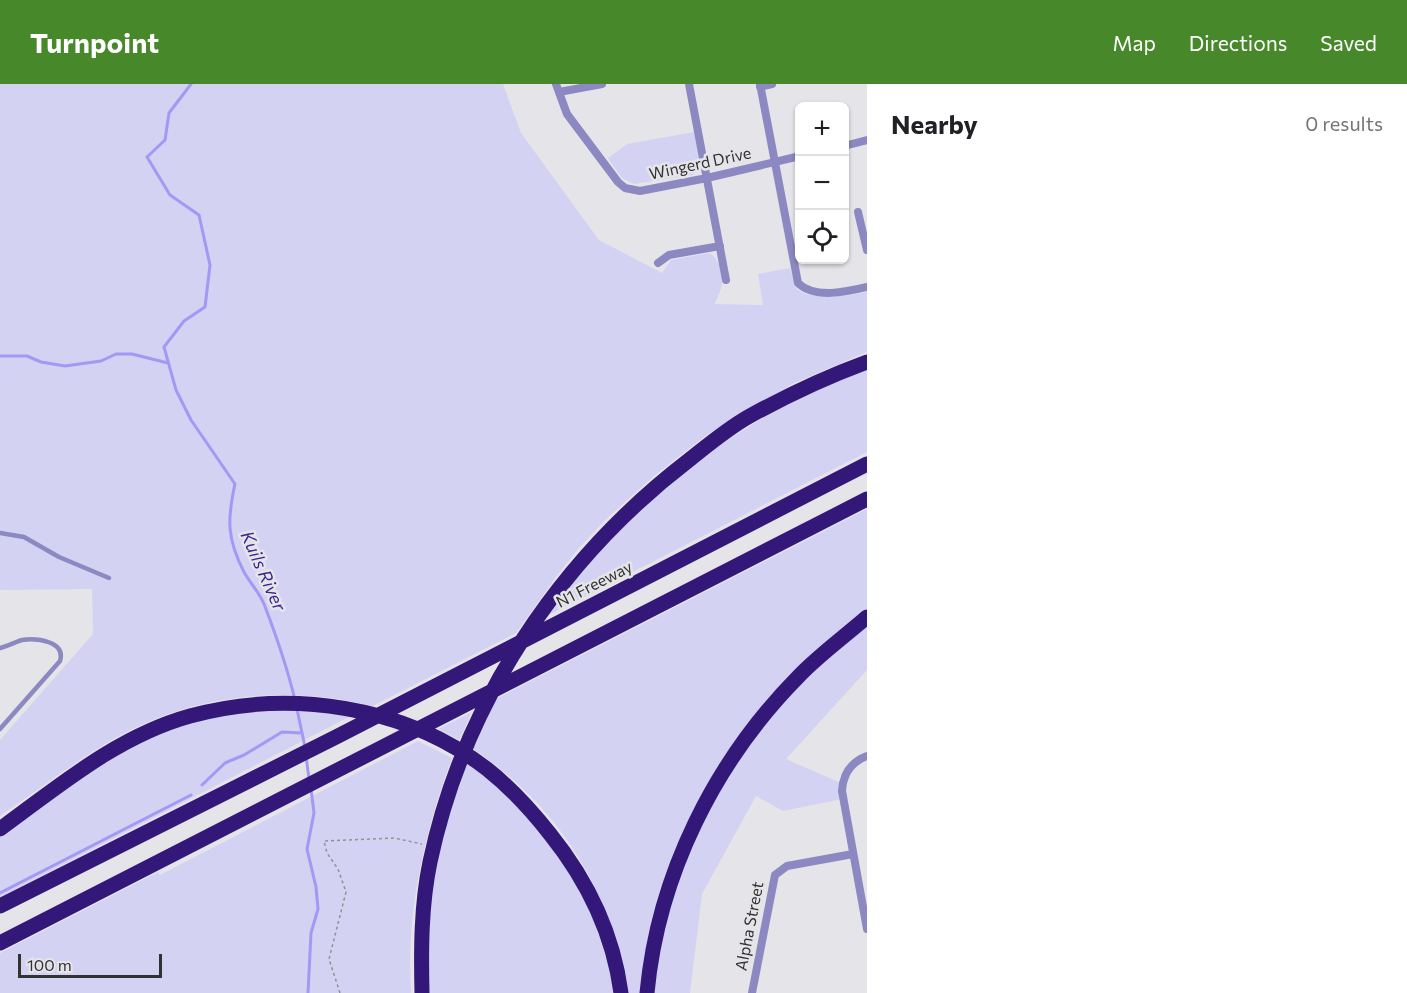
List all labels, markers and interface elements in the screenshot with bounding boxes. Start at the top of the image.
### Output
text: Turnpoint [30,25,159,59]
text: Map [1113,30,1156,55]
text: Directions [1189,30,1287,55]
text: Saved [1320,30,1377,55]
map controls [795,102,849,264]
button: + [795,102,849,156]
text: Nearby [891,108,978,139]
text: 0 results [1305,111,1383,135]
street label: Wingerd Drive [647,142,753,183]
button: − [795,156,849,210]
button: locate [795,210,849,264]
water label: Kuils River [237,527,292,615]
street label: N1 Freeway [553,556,635,611]
street label: Alpha Street [731,879,767,972]
scale bar [18,951,162,978]
text: 100 m [27,955,72,974]

